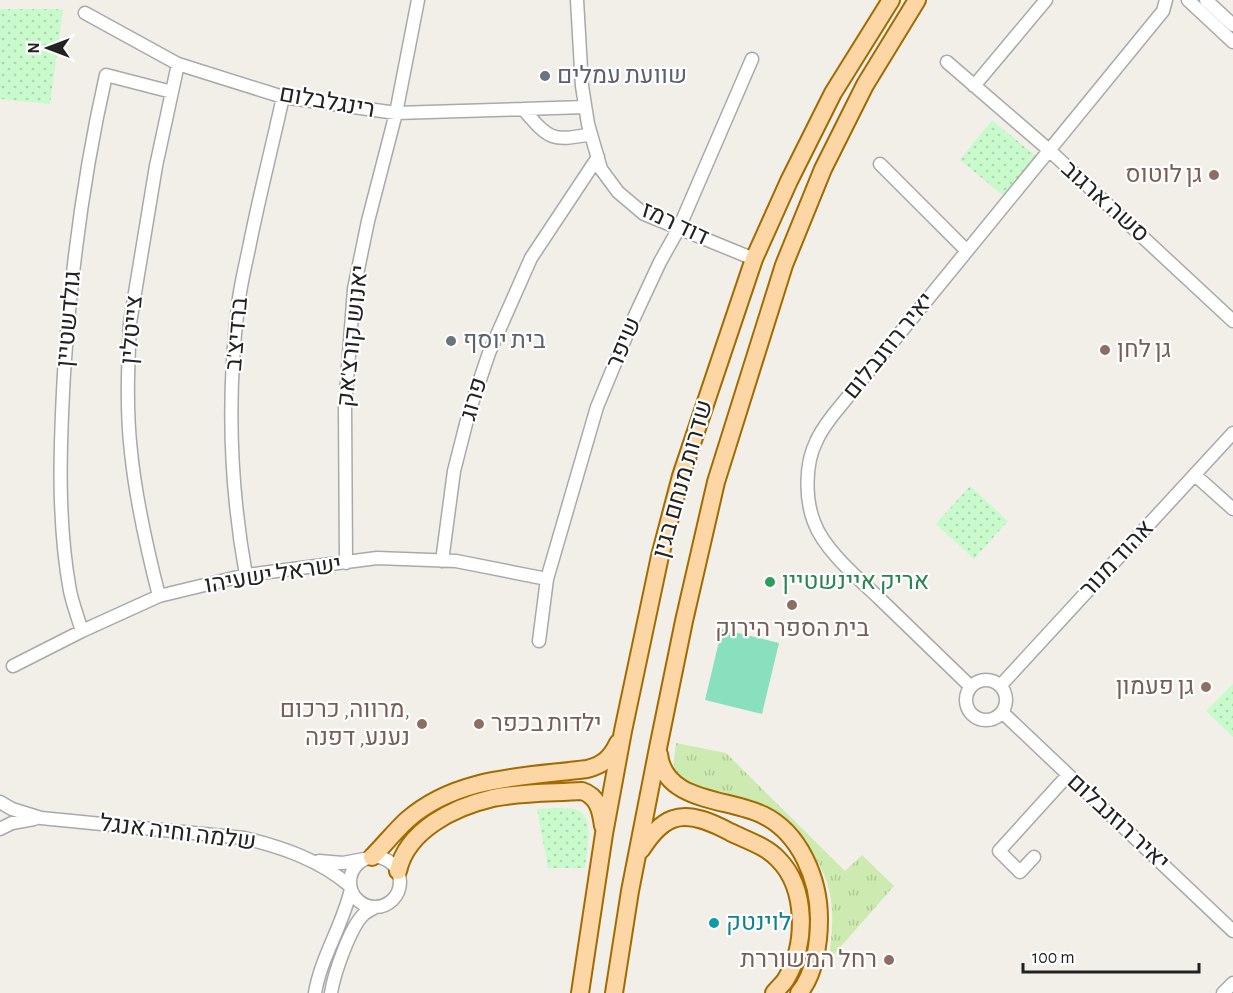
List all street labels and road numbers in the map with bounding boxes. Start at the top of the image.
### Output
street label: רינגלבלום [277,82,377,122]
street label: סשה ארגוב [1057,157,1153,247]
street label: דוד רמז [638,198,712,250]
street label: יאנוש קורצ'אק [334,264,372,408]
street label: גולדשטיין [53,270,85,368]
street label: יאיר רוזנבלום [839,288,939,404]
street label: צייטלין [117,295,147,365]
street label: ברדיצ'ב [222,296,252,372]
street label: שיפר [603,314,645,372]
street label: פרוג [456,375,492,423]
street label: שדרות מנחם בגין [649,397,717,561]
street label: אהוד מנור [1076,516,1158,602]
street label: ישראל ישעיהו [203,552,343,598]
street label: יאיר רוזנבלום [1063,769,1173,875]
street label: שלמה וחיה אנגל [98,812,258,854]

